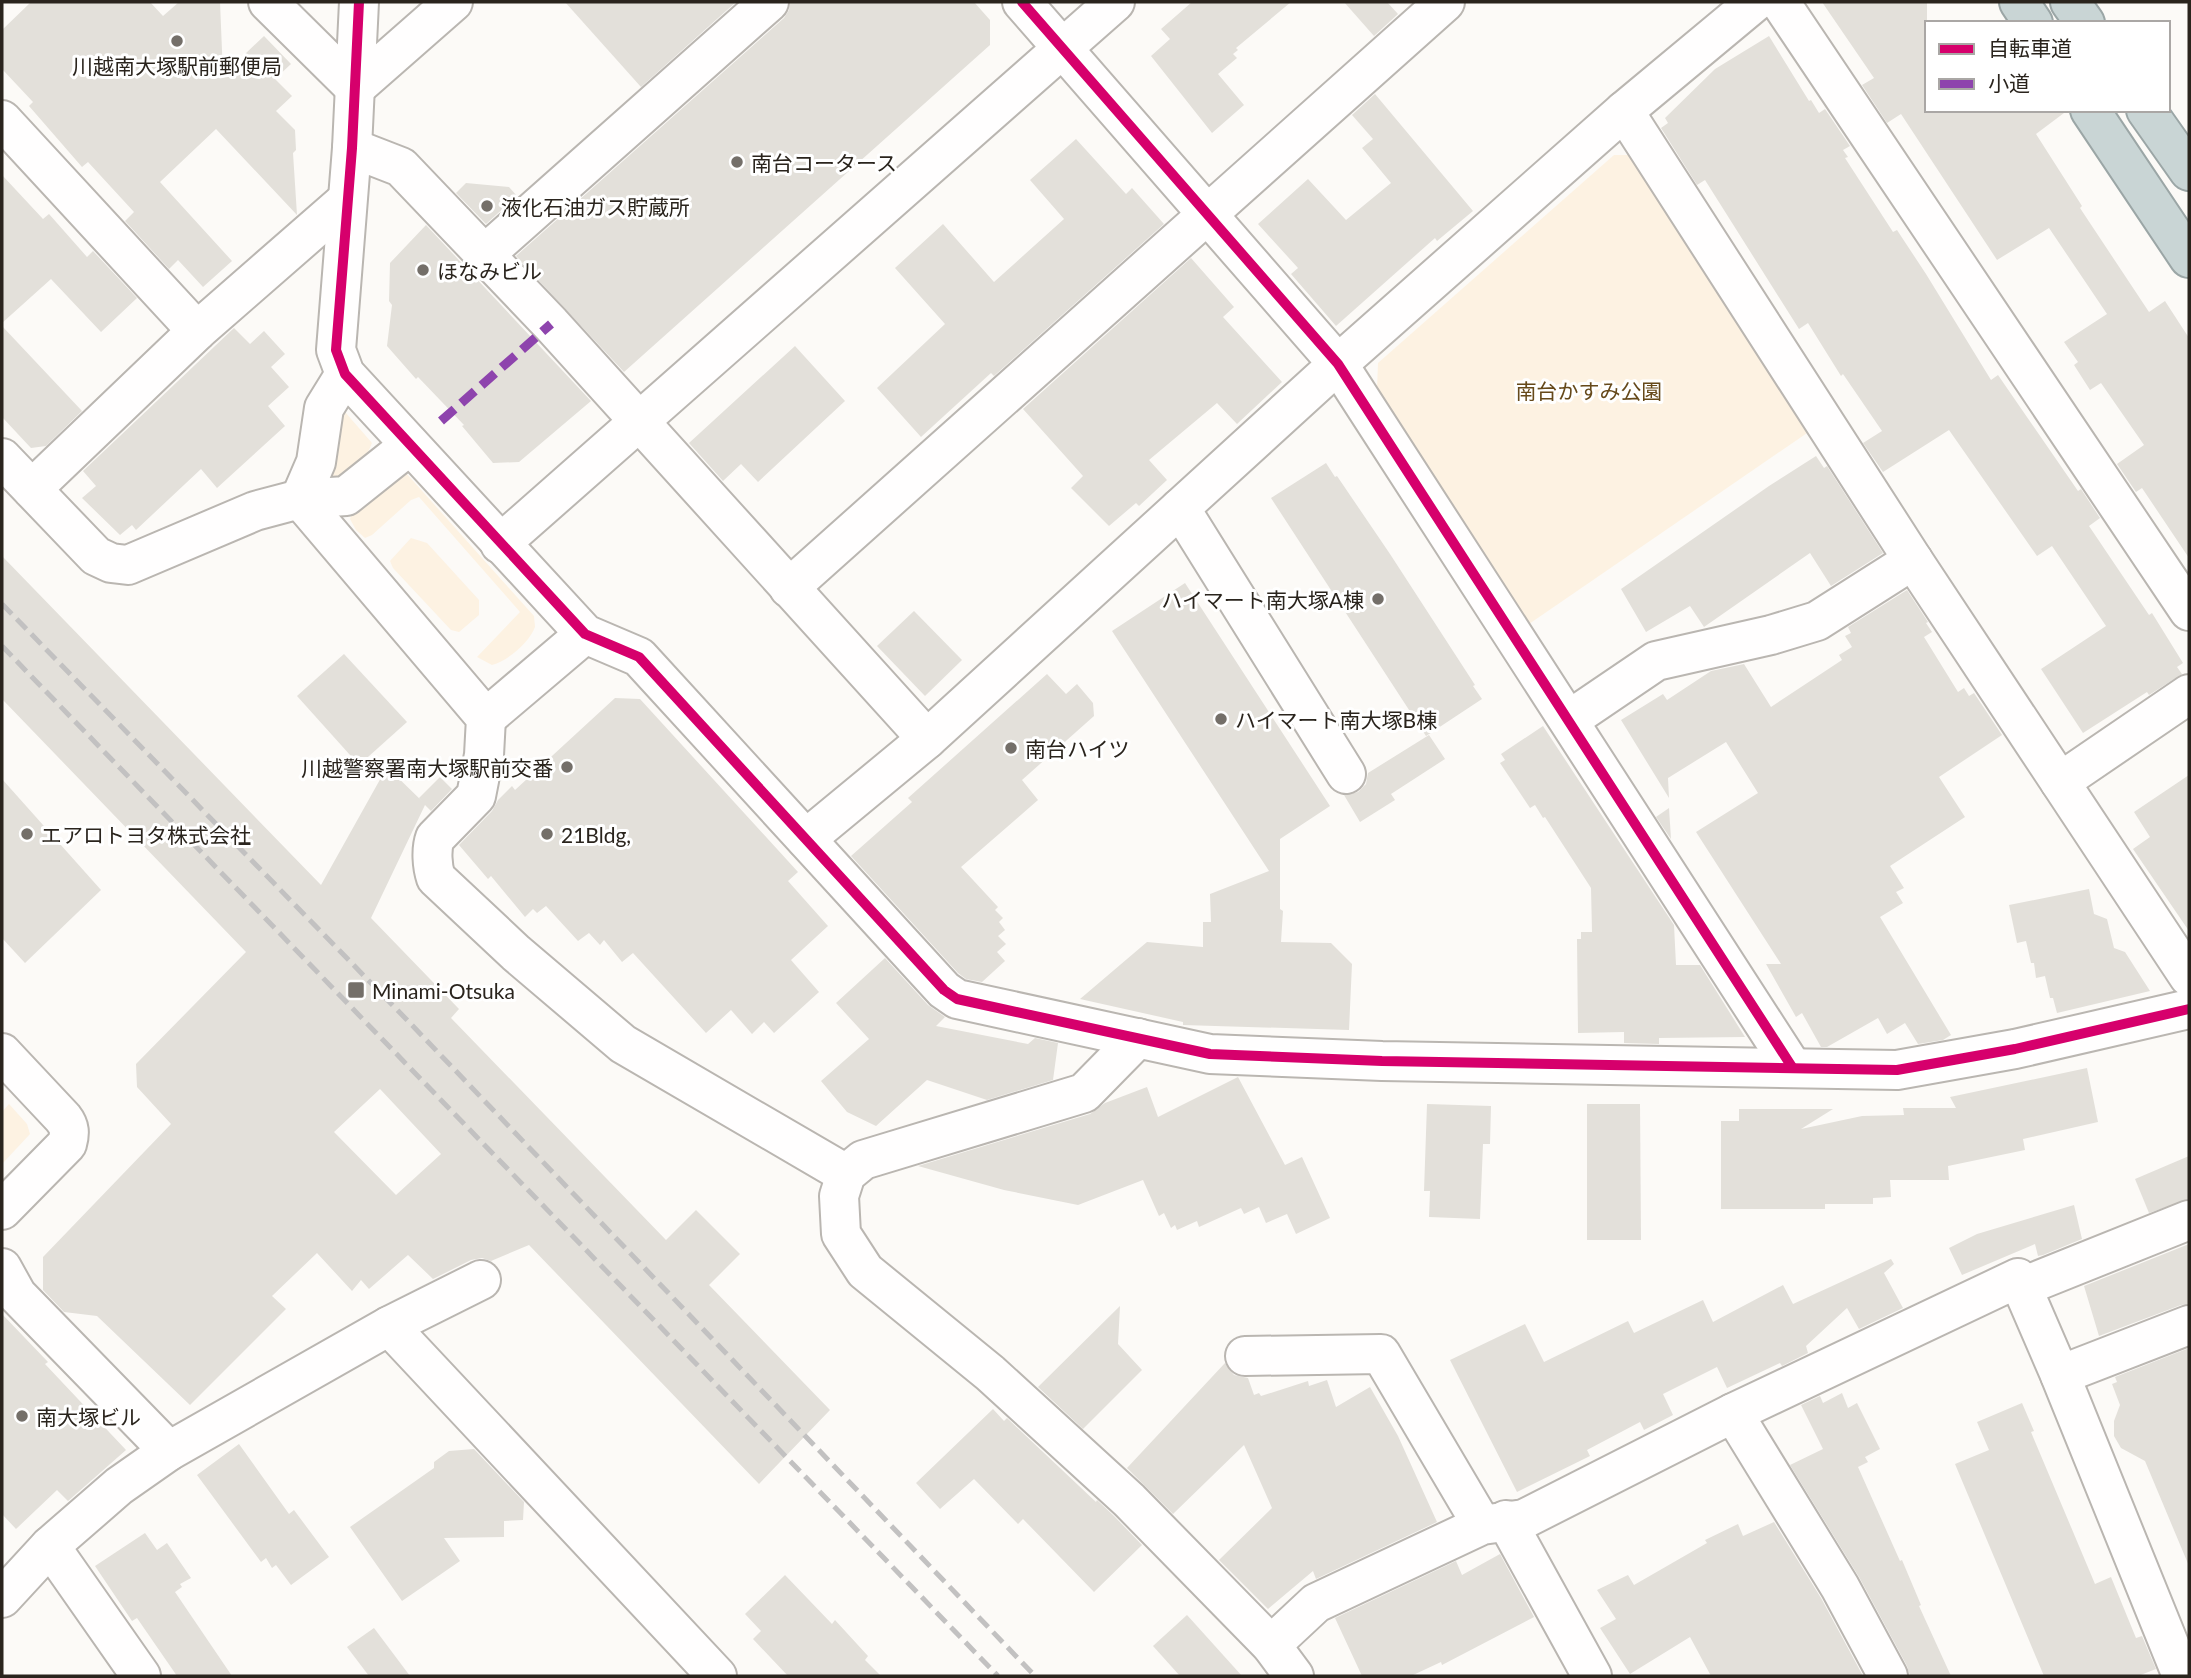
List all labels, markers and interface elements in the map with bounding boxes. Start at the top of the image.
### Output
legend [1925,21,2170,112]
marker: 川越南大塚駅前郵便局 [169,33,185,49]
text: 自転車道 [1988,35,2072,60]
place label: 川越南大塚駅前郵便局 [72,53,282,78]
text: 小道 [1988,70,2030,95]
place label: 南台コータース [751,150,897,175]
marker: 南台コータース [729,154,745,170]
place label: 液化石油ガス貯蔵所 [501,194,690,219]
marker: 液化石油ガス貯蔵所 [479,198,495,214]
place label: ほなみビル [437,258,542,283]
marker: ほなみビル [415,262,431,278]
park label: 南台かすみ公園 [1516,378,1663,403]
place label: ハイマート南大塚A棟 [1161,587,1364,612]
marker: ハイマート南大塚A棟 [1370,591,1386,607]
place label: ハイマート南大塚B棟 [1235,707,1437,732]
marker: ハイマート南大塚B棟 [1213,711,1229,727]
place label: 南台ハイツ [1025,736,1130,761]
marker: 南台ハイツ [1003,740,1019,756]
place label: 川越警察署南大塚駅前交番 [301,755,553,780]
marker: 川越警察署南大塚駅前交番 [559,759,575,775]
place label: エアロトヨタ株式会社 [41,822,251,847]
place label: 21Bldg, [561,822,631,847]
marker: エアロトヨタ株式会社 [19,826,35,842]
marker: 21Bldg, [539,826,555,842]
place label: Minami-Otsuka [372,978,515,1003]
marker: Minami-Otsuka [346,980,366,1000]
place label: 南大塚ビル [36,1404,141,1429]
marker: 南大塚ビル [14,1408,30,1424]

